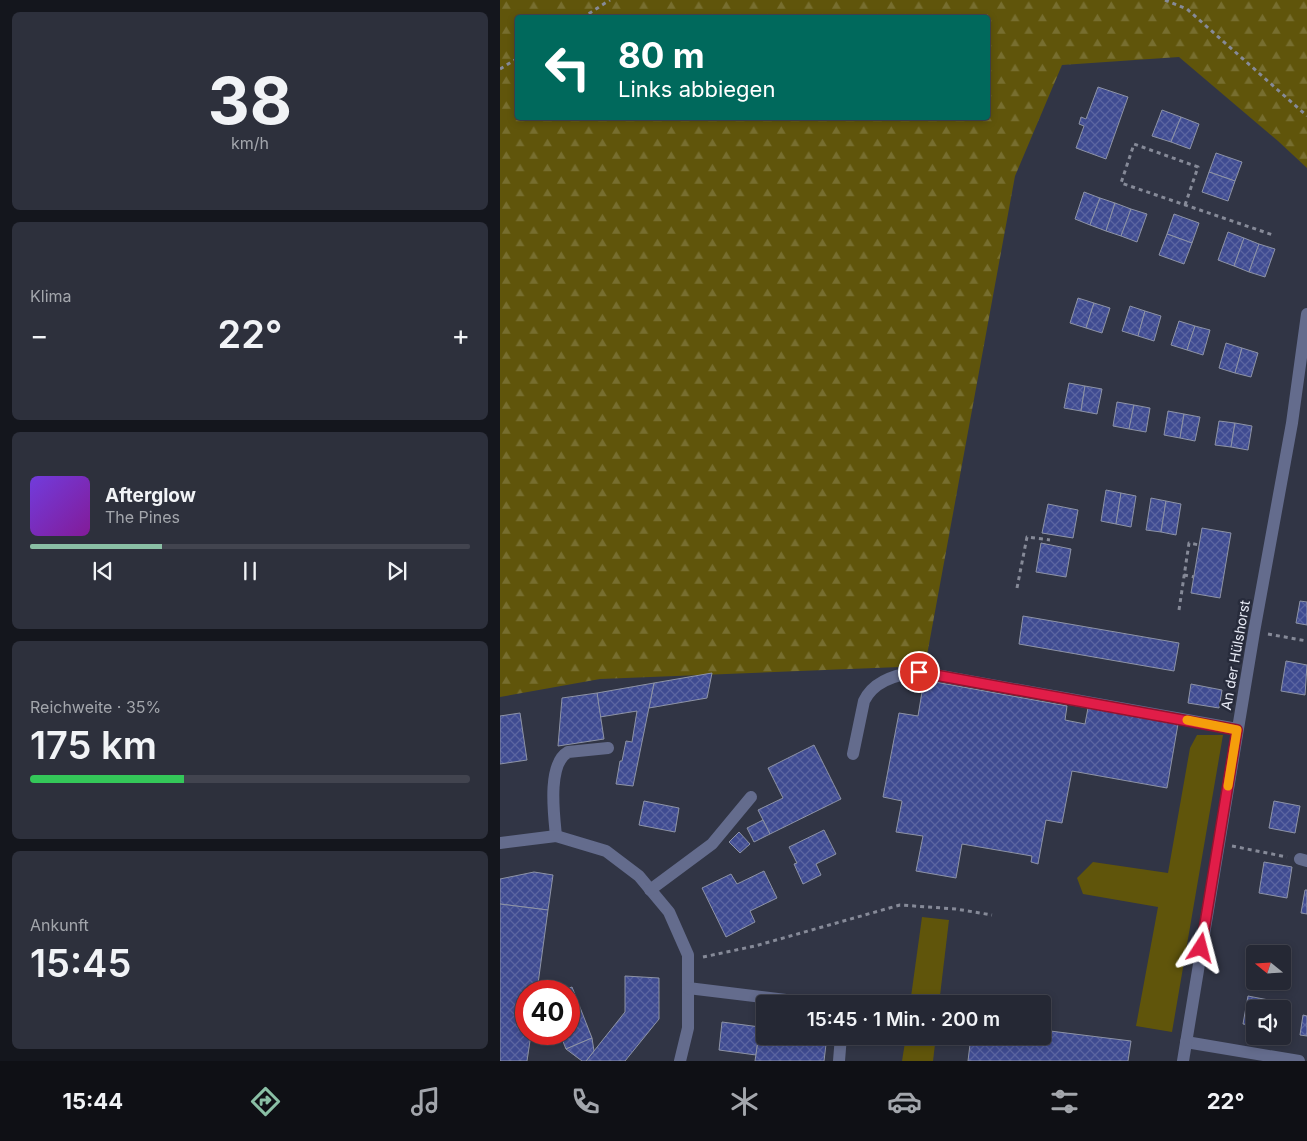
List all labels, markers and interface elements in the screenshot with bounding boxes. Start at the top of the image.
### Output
text: 80 m [618,34,705,76]
icon: left [535,35,600,100]
text: 38 [208,61,292,140]
text: Links abbiegen [618,76,775,102]
text: km/h [231,133,269,153]
text: Klima [30,286,72,306]
text: 22° [218,311,282,357]
text: − [30,318,49,352]
text: + [451,318,470,352]
text: Afterglow [105,484,196,507]
text: The Pines [105,507,180,527]
icon: previous [89,557,117,585]
icon: pause [236,557,264,585]
icon: next [383,557,411,585]
street label: An der Hülshorst [1217,598,1253,711]
pin [898,651,940,693]
icon: arrive [905,658,933,686]
text: Reichweite · 35% [30,697,161,717]
text: 175 km [30,722,157,768]
text: Ankunft [30,915,89,935]
position arrow [1174,921,1226,973]
text: 15:45 [30,940,131,986]
north arrow [1246,945,1291,990]
map controls [1246,945,1291,1045]
speed limit sign: 40 [515,980,580,1045]
button: sound [1246,1000,1291,1045]
text: 15:45 · 1 Min. · 200 m [807,1008,1000,1031]
icon: directions [248,1084,283,1119]
icon: music [408,1084,443,1119]
icon: phone [568,1084,603,1119]
icon: climate [727,1084,762,1119]
icon: car [887,1084,922,1119]
icon: filters [1047,1084,1082,1119]
text: 15:44 [62,1088,123,1114]
text: 22° [1207,1088,1245,1114]

